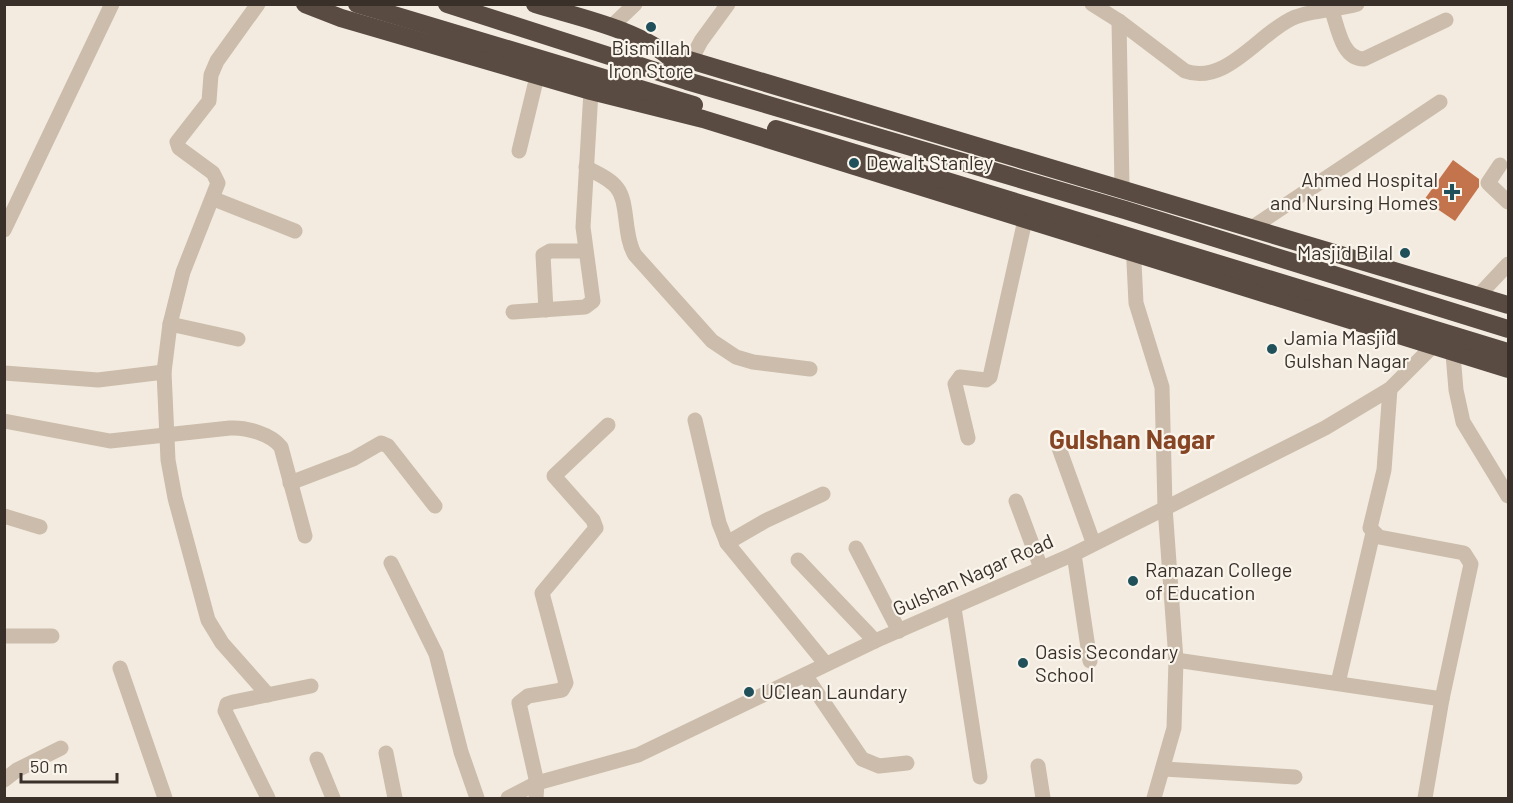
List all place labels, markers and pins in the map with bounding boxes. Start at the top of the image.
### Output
marker: Bismillah Iron Store [644,20,658,34]
place label: Bismillah Iron Store [608,35,694,82]
place label: Dewalt Stanley [866,150,993,174]
marker: Dewalt Stanley [847,156,861,170]
place label: Ahmed Hospital and Nursing Homes [1270,167,1438,214]
marker: Ahmed Hospital and Nursing Homes [1443,183,1461,201]
place label: Masjid Bilal [1297,240,1393,264]
marker: Masjid Bilal [1398,246,1412,260]
place label: Jamia Masjid Gulshan Nagar [1284,325,1409,372]
marker: Jamia Masjid Gulshan Nagar [1265,342,1279,356]
place label: Ramazan College of Education [1145,557,1292,604]
marker: Ramazan College of Education [1126,574,1140,588]
place label: Oasis Secondary School [1035,639,1178,686]
marker: Oasis Secondary School [1016,656,1030,670]
place label: UClean Laundary [761,679,907,703]
marker: UClean Laundary [742,685,756,699]

